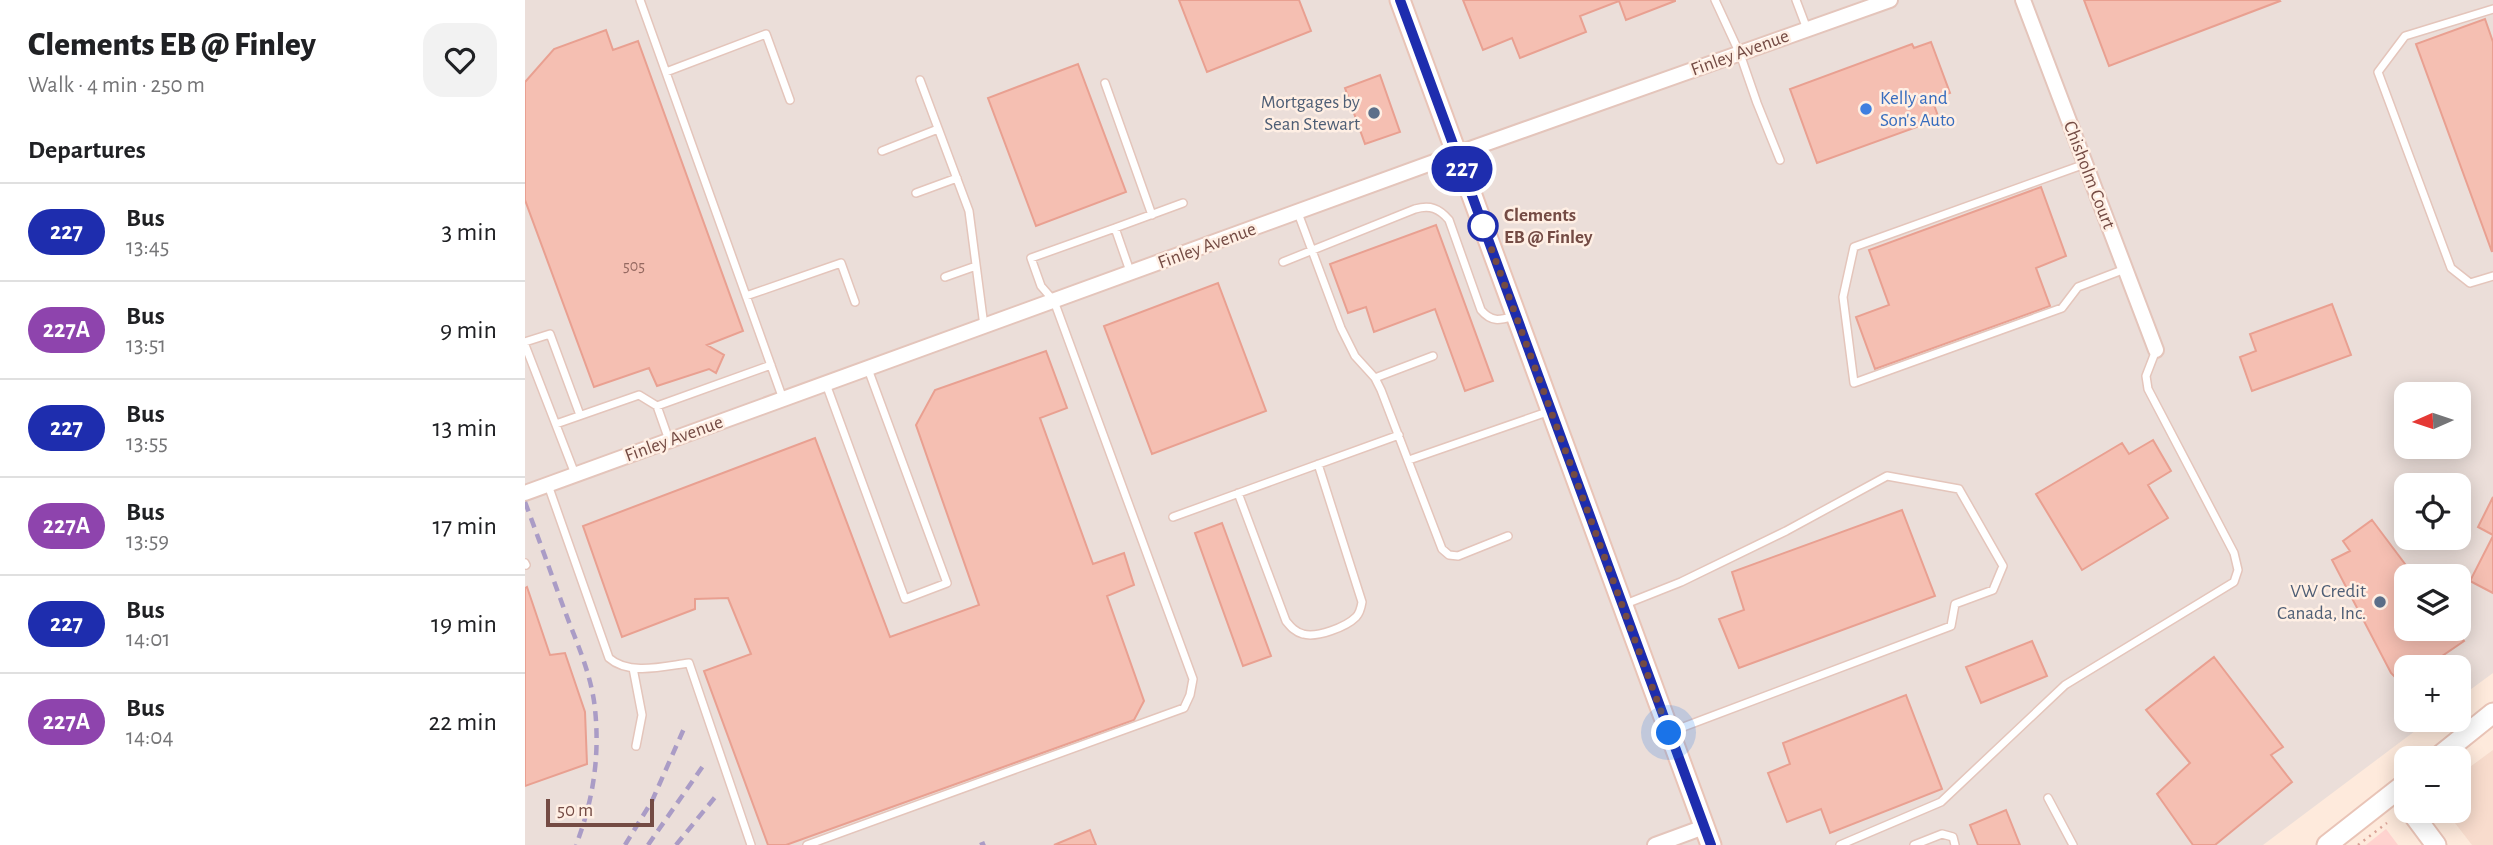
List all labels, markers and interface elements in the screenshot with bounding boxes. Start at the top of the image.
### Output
button: heart [423,23,497,97]
street label: Finley Avenue [1688,27,1792,79]
text: Clements EB @ Finley [28,29,316,62]
text: Walk · 4 min · 250 m [28,74,205,97]
place label: Kelly and Son's Auto [1880,89,1955,130]
place label: Mortgages by Sean Stewart [1261,93,1360,134]
marker: Kelly and Son's Auto [1858,101,1874,117]
marker: Mortgages by Sean Stewart [1366,105,1382,121]
street label: Chisholm Court [2060,118,2118,232]
text: Departures [28,137,146,163]
line badge: 227 [1422,146,1502,192]
text: 227 [1446,157,1478,181]
text: Bus [126,205,165,231]
place label: Clements EB @ Finley [1504,206,1593,247]
marker: Clements EB @ Finley [1468,211,1498,241]
text: 3 min [441,219,497,245]
text: 227 [50,220,83,244]
street label: Finley Avenue [1155,220,1259,272]
text: 13:45 [126,236,169,259]
house number: 505 [623,258,645,274]
text: Bus [126,303,165,329]
text: 9 min [440,317,497,343]
text: 227A [43,318,90,342]
text: 13:51 [126,334,166,357]
north arrow [2394,382,2471,458]
map controls [2394,382,2471,823]
text: Bus [126,401,165,427]
street label: Finley Avenue [622,413,726,465]
text: 13 min [433,415,497,441]
text: 227 [50,416,83,440]
text: 13:55 [126,432,168,455]
button: locate [2394,473,2471,550]
text: Bus [126,499,165,525]
text: 17 min [432,513,497,539]
text: 227A [43,514,90,538]
text: 13:59 [126,530,169,553]
button: layers [2394,564,2471,641]
place label: VW Credit Canada, Inc. [2277,582,2366,623]
marker: VW Credit Canada, Inc. [2372,594,2388,610]
text: Bus [126,597,165,623]
text: 19 min [431,611,497,637]
text: 227 [50,612,83,636]
text: 14:01 [126,628,170,651]
button: + [2394,655,2471,732]
text: Bus [126,695,165,721]
text: 22 min [429,709,497,735]
text: 227A [43,710,90,734]
your location [1651,715,1686,750]
text: 14:04 [126,726,173,749]
button: − [2394,746,2471,823]
scale bar [546,796,655,828]
text: 50 m [557,801,593,820]

